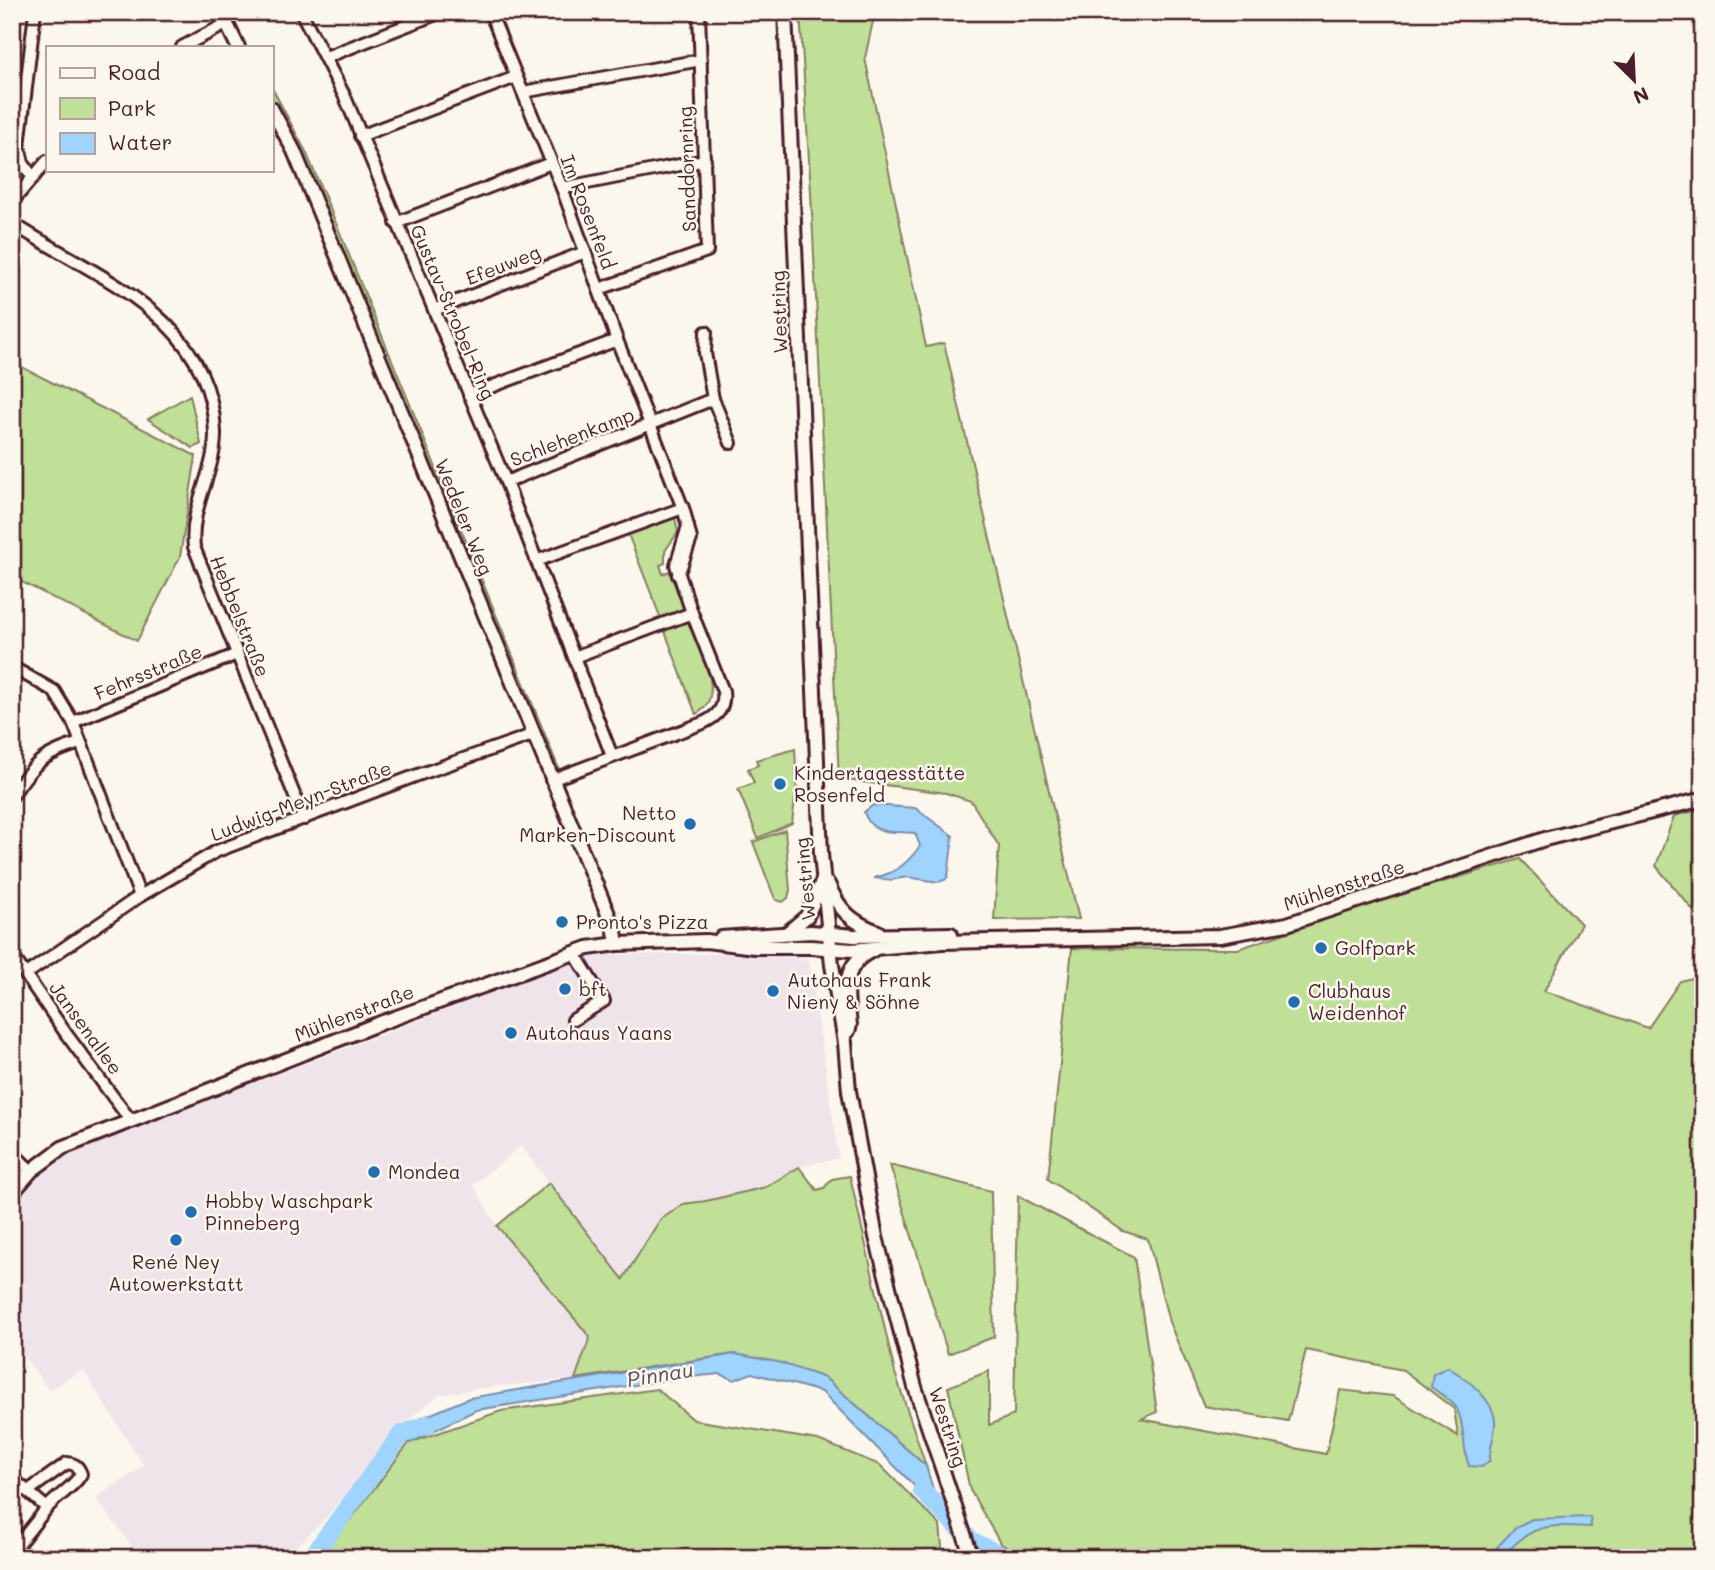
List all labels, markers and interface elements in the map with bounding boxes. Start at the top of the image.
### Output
legend [46,46,273,172]
north arrow [1600,46,1670,116]
text: Road [108,58,160,85]
text: N [1629,82,1653,110]
text: Park [108,94,156,121]
street label: Sanddornring [672,106,701,232]
text: Water [108,128,172,155]
street label: Im Rosenfeld [555,151,622,273]
street label: Gustav-Strobel-Ring [405,220,502,403]
street label: Efeuweg [462,239,544,290]
street label: Westring [765,270,792,354]
street label: Schlehenkamp [506,401,637,472]
street label: Wedeler Weg [430,455,499,579]
street label: Hebbelstraße [205,551,276,680]
street label: Fehrsstraße [90,638,205,705]
street label: Ludwig-Meyn-Straße [207,755,395,847]
place label: Kindertagesstätte Rosenfeld [794,760,965,807]
marker: Kindertagesstätte Rosenfeld [772,776,788,792]
place label: Netto Marken-Discount [519,800,676,847]
marker: Netto Marken-Discount [682,816,698,832]
street label: Westring [788,837,821,921]
street label: Mühlenstraße [1280,853,1408,916]
place label: Pronto's Pizza [576,909,708,934]
marker: Pronto's Pizza [554,914,570,930]
place label: Golfpark [1335,935,1416,960]
marker: Golfpark [1313,940,1329,956]
place label: Autohaus Frank Nieny & Söhne [787,967,931,1014]
street label: Jansenallee [44,976,129,1079]
place label: bft [579,976,607,1001]
street label: Mühlenstraße [290,978,417,1047]
place label: Clubhaus Weidenhof [1308,978,1407,1025]
marker: bft [557,981,573,997]
marker: Autohaus Frank Nieny & Söhne [765,983,781,999]
marker: Clubhaus Weidenhof [1286,994,1302,1010]
place label: Autohaus Yaans [525,1020,672,1045]
marker: Autohaus Yaans [503,1025,519,1041]
place label: Mondea [388,1159,461,1184]
marker: Mondea [366,1164,382,1180]
place label: Hobby Waschpark Pinneberg [205,1188,373,1235]
marker: Hobby Waschpark Pinneberg [183,1204,199,1220]
marker: René Ney Autowerkstatt [168,1232,184,1248]
place label: René Ney Autowerkstatt [108,1249,244,1296]
water label: Pinnau [625,1355,695,1392]
street label: Westring [924,1384,973,1470]

